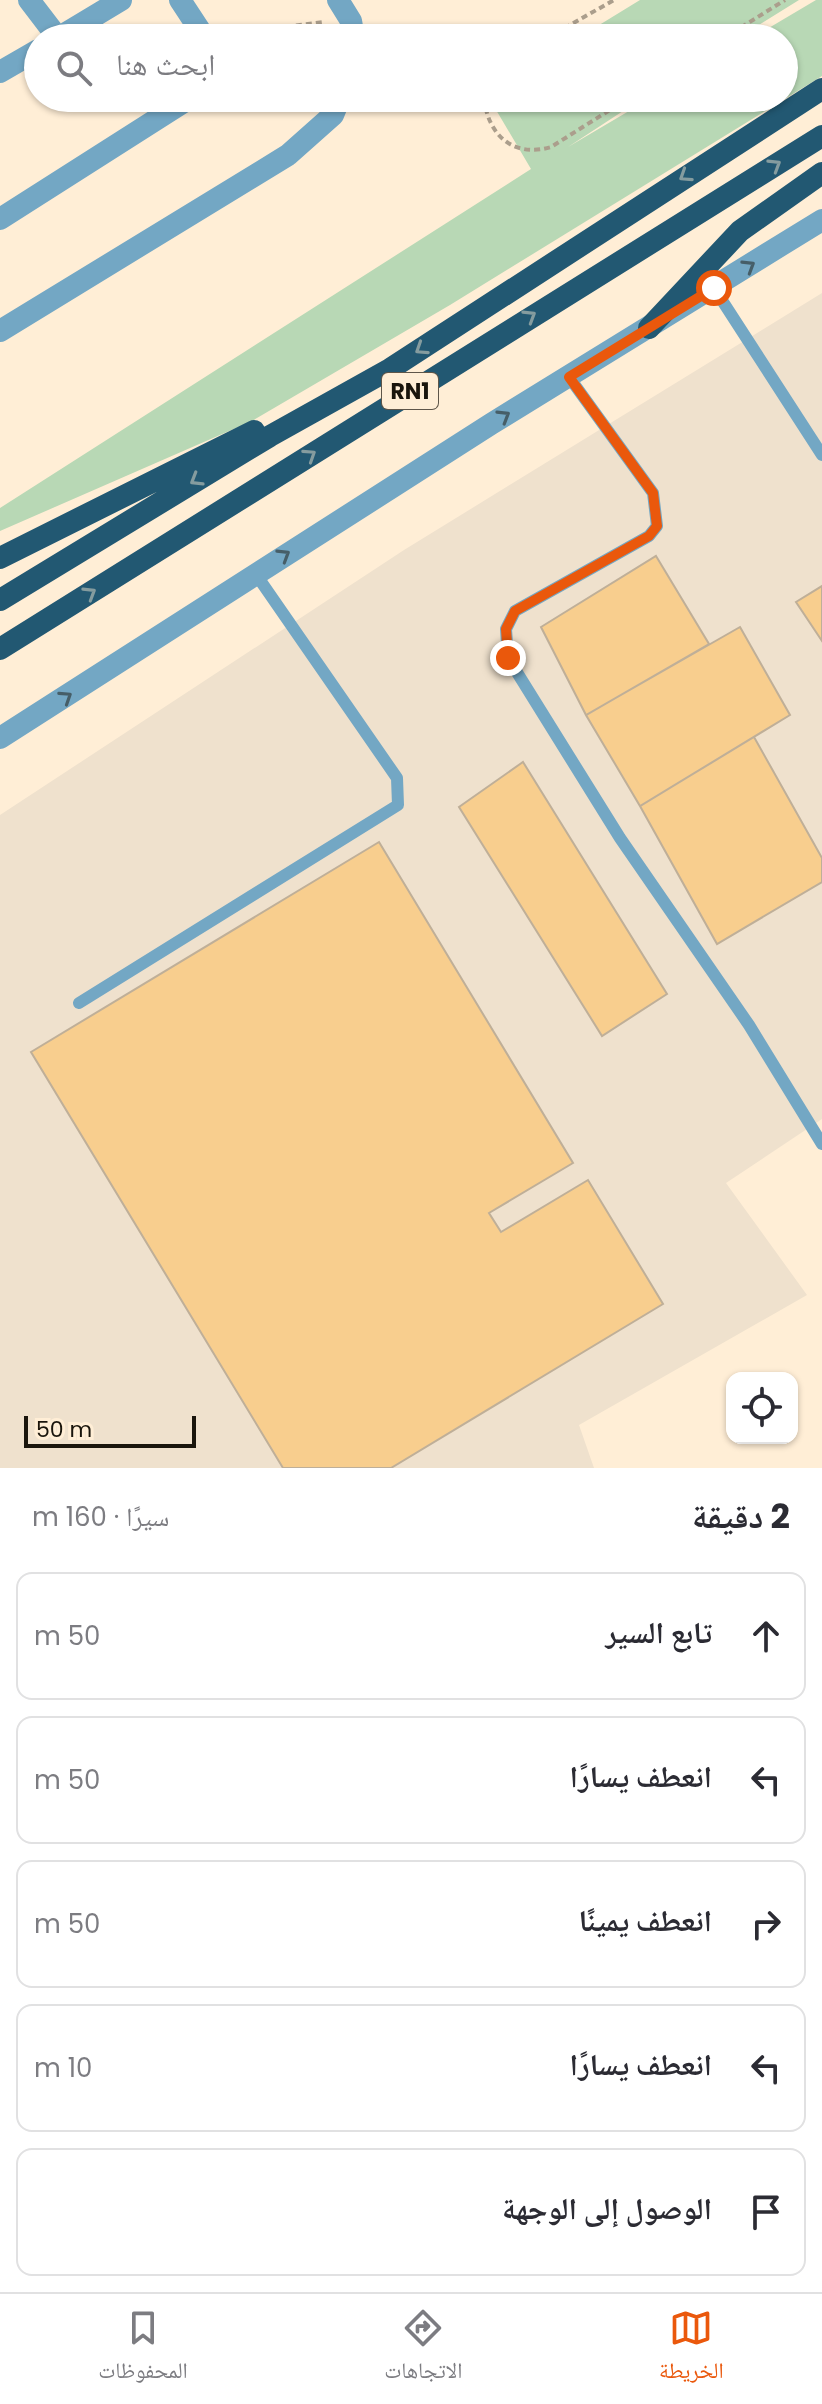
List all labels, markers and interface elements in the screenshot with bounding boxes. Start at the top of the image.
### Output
search box [24,24,798,112]
text: ابحث هنا [116,43,215,86]
icon: search [52,46,96,90]
one-way arrow [766,159,781,175]
one-way arrow [680,166,694,181]
one-way arrow [741,260,755,275]
route start [696,270,732,306]
one-way arrow [521,311,536,326]
one-way arrow [415,339,429,354]
road number: RN1 [382,373,438,409]
one-way arrow [495,410,510,426]
one-way arrow [302,450,316,465]
one-way arrow [190,470,205,486]
one-way arrow [275,549,290,564]
one-way arrow [81,588,96,603]
route end [490,640,526,676]
one-way arrow [57,692,72,707]
map controls [726,1372,798,1444]
button: locate [726,1372,798,1444]
scale bar [24,1412,196,1448]
text: 50 m [36,1414,92,1445]
text: 2 دقيقة [692,1492,790,1540]
text: سيرًا · 160 m [32,1499,169,1535]
text: تابع السير [606,1611,712,1654]
icon: ahead [744,1614,788,1658]
text: 50 m [34,1618,100,1654]
text: انعطف يسارًا [570,1755,712,1798]
icon: left [744,1758,788,1802]
text: 50 m [34,1762,100,1798]
text: انعطف يمينًا [578,1899,712,1942]
icon: right [744,1902,788,1946]
text: 50 m [34,1906,100,1942]
text: انعطف يسارًا [570,2043,712,2086]
icon: left [744,2046,788,2090]
text: 10 m [34,2050,92,2086]
text: الوصول إلى الوجهة [502,2187,712,2230]
icon: arrive [744,2190,788,2234]
tab: المحفوظات [98,2306,188,2392]
tab: الاتجاهات [384,2306,462,2392]
tab: الخريطة [659,2306,724,2392]

